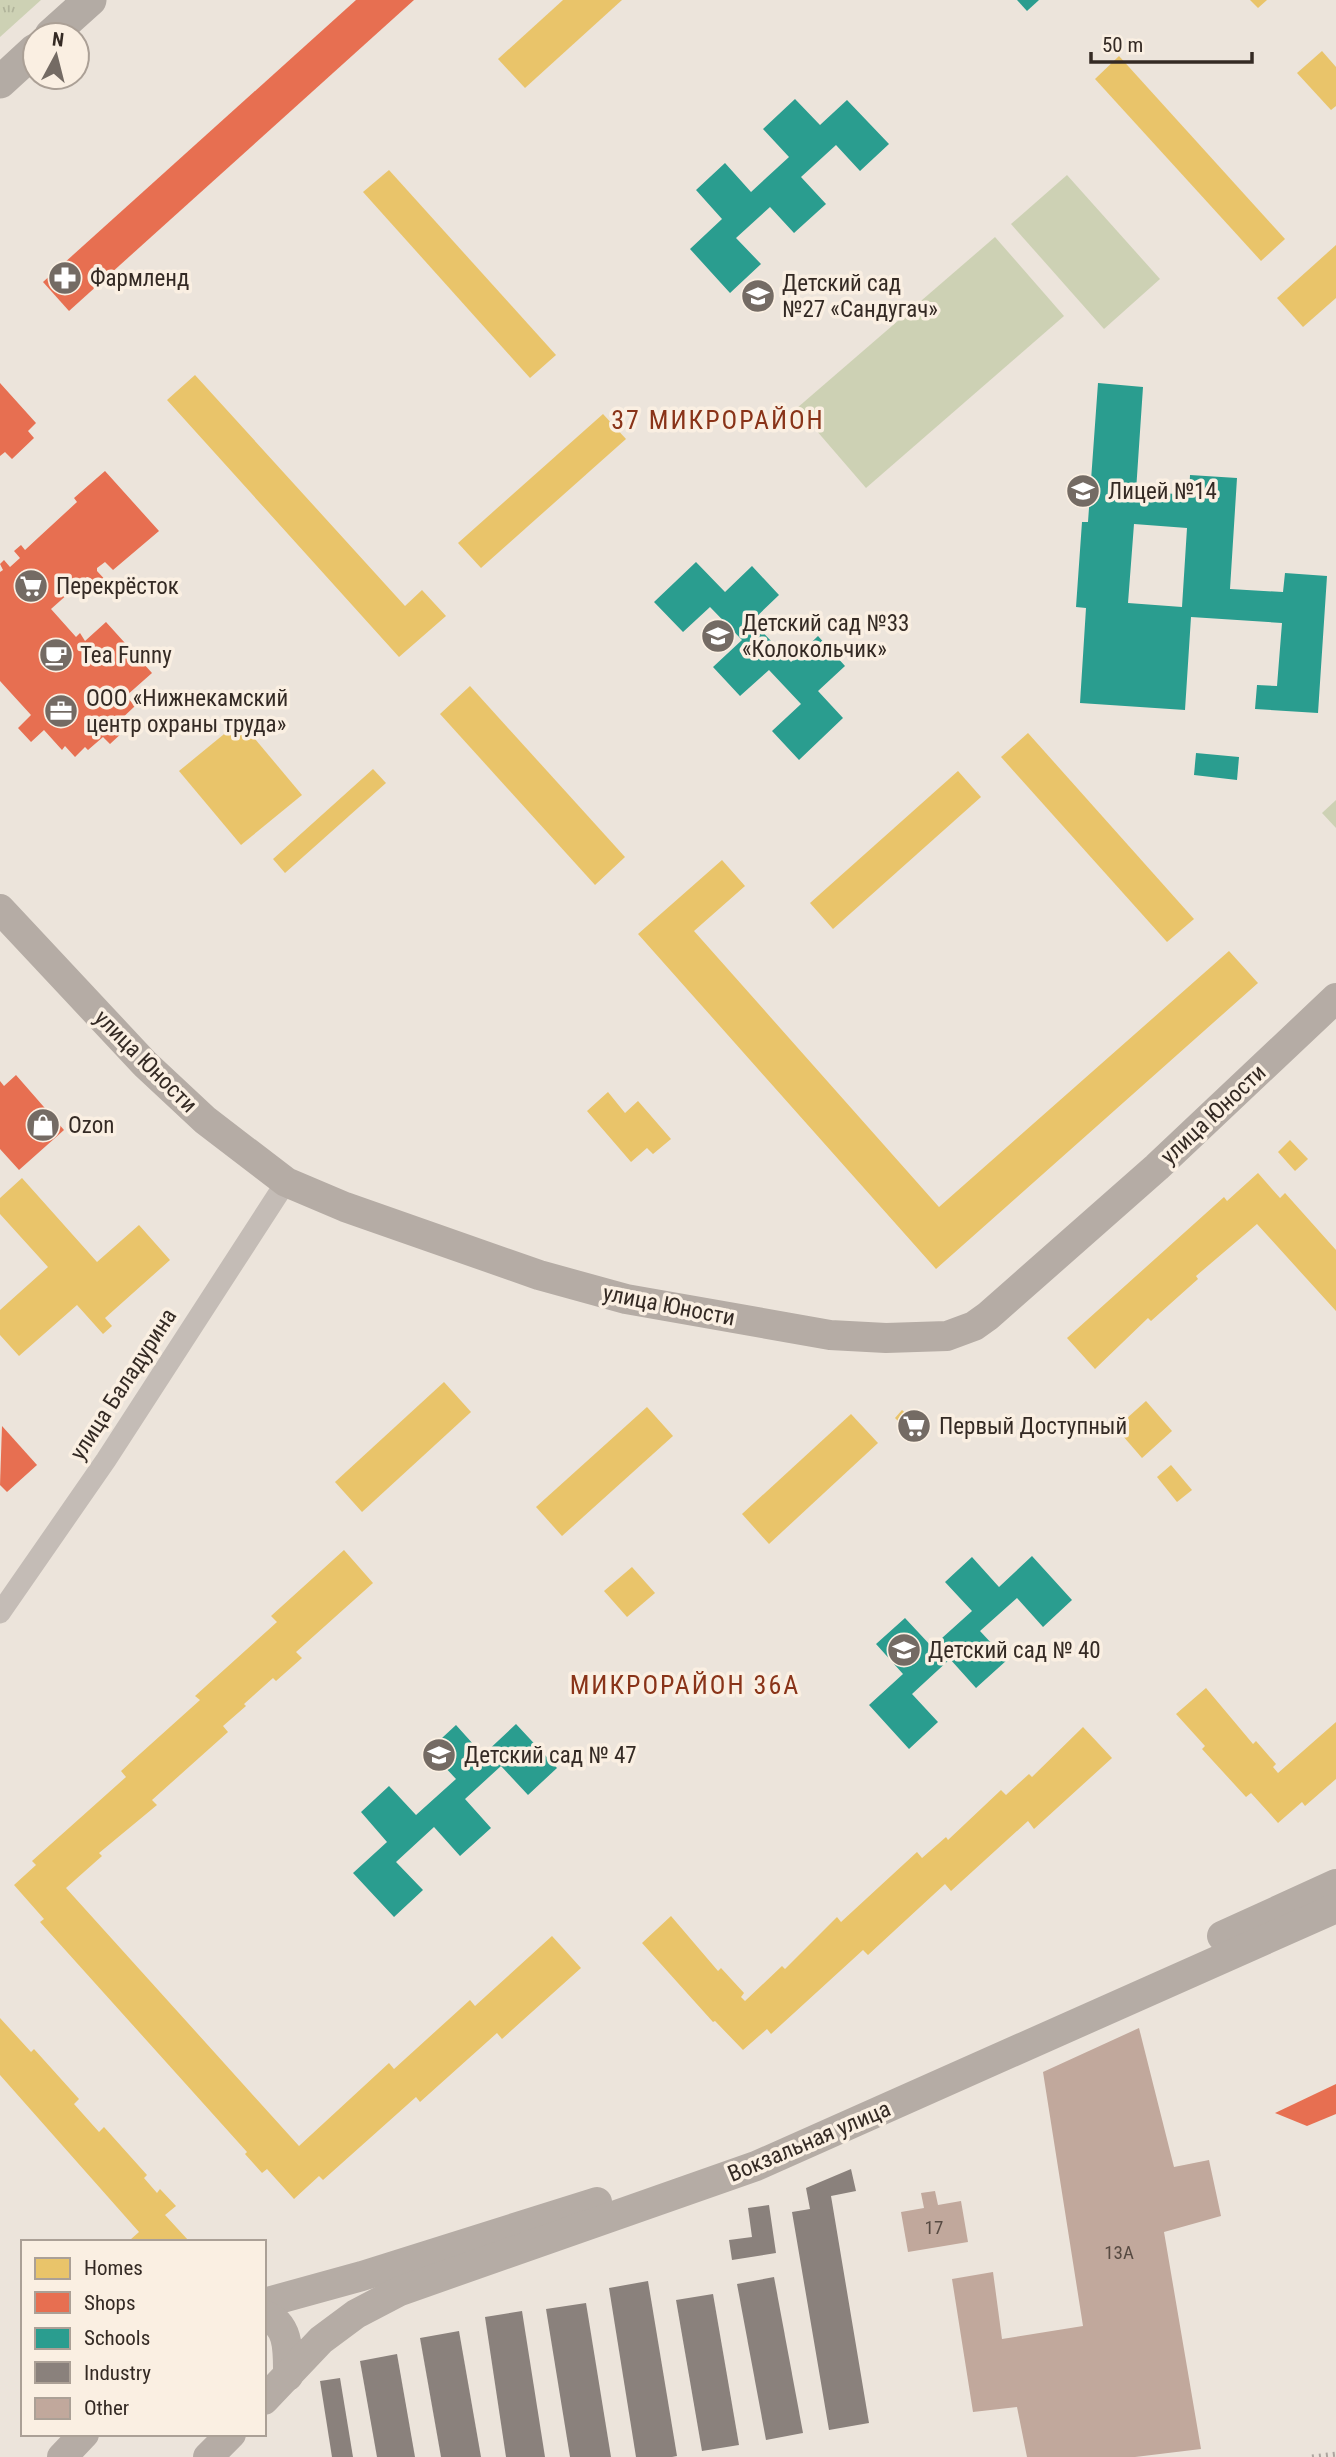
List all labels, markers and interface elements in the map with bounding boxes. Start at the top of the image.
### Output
north arrow [21,21,91,91]
scale bar [1091,21,1252,65]
text: N [51,27,65,52]
text: 50 m [1102,33,1143,57]
pharmacy icon: Фармленд [46,259,84,297]
place label: Фармленд [90,265,189,292]
place label: Детский сад №27 «Сандугач» [782,270,938,323]
school or university icon: Детский сад №27 «Сандугач» [739,277,777,315]
district label: 37 МИКРОРАЙОН [611,405,825,435]
school or university icon: Лицей №14 [1064,472,1102,510]
place label: Лицей №14 [1108,478,1217,505]
supermarket icon: Перекрёсток [12,567,50,605]
place label: Перекрёсток [56,573,179,600]
place label: Детский сад №33 «Колокольчик» [742,610,909,663]
school or university icon: Детский сад №33 «Колокольчик» [699,617,737,655]
cafe icon: Tea Funny [37,636,75,674]
place label: Tea Funny [80,642,172,669]
place label: ООО «Нижнекамский центр охраны труда» [86,685,288,738]
office icon: ООО «Нижнекамский центр охраны труда» [42,692,80,730]
street label: улица Юности [89,1004,203,1118]
street label: улица Юности [1155,1059,1272,1170]
shop icon: Ozon [24,1106,62,1144]
place label: Ozon [68,1112,114,1139]
street label: улица Юности [601,1279,737,1332]
street label: улица Баладурина [64,1304,182,1465]
supermarket icon: Первый Доступный [895,1407,933,1445]
place label: Первый Доступный [939,1413,1127,1440]
school or university icon: Детский сад № 40 [885,1631,923,1669]
place label: Детский сад № 40 [928,1637,1101,1664]
district label: МИКРОРАЙОН 36А [570,1670,800,1700]
school or university icon: Детский сад № 47 [420,1736,458,1774]
place label: Детский сад № 47 [464,1742,637,1769]
street label: Вокзальная улица [724,2095,895,2188]
house number: 17 [925,2216,943,2239]
legend [21,2240,266,2436]
house number: 13А [1104,2241,1134,2264]
text: Homes [84,2256,143,2280]
text: Shops [84,2291,136,2315]
text: Schools [84,2326,150,2350]
text: Industry [84,2361,151,2385]
text: Other [84,2396,129,2420]

